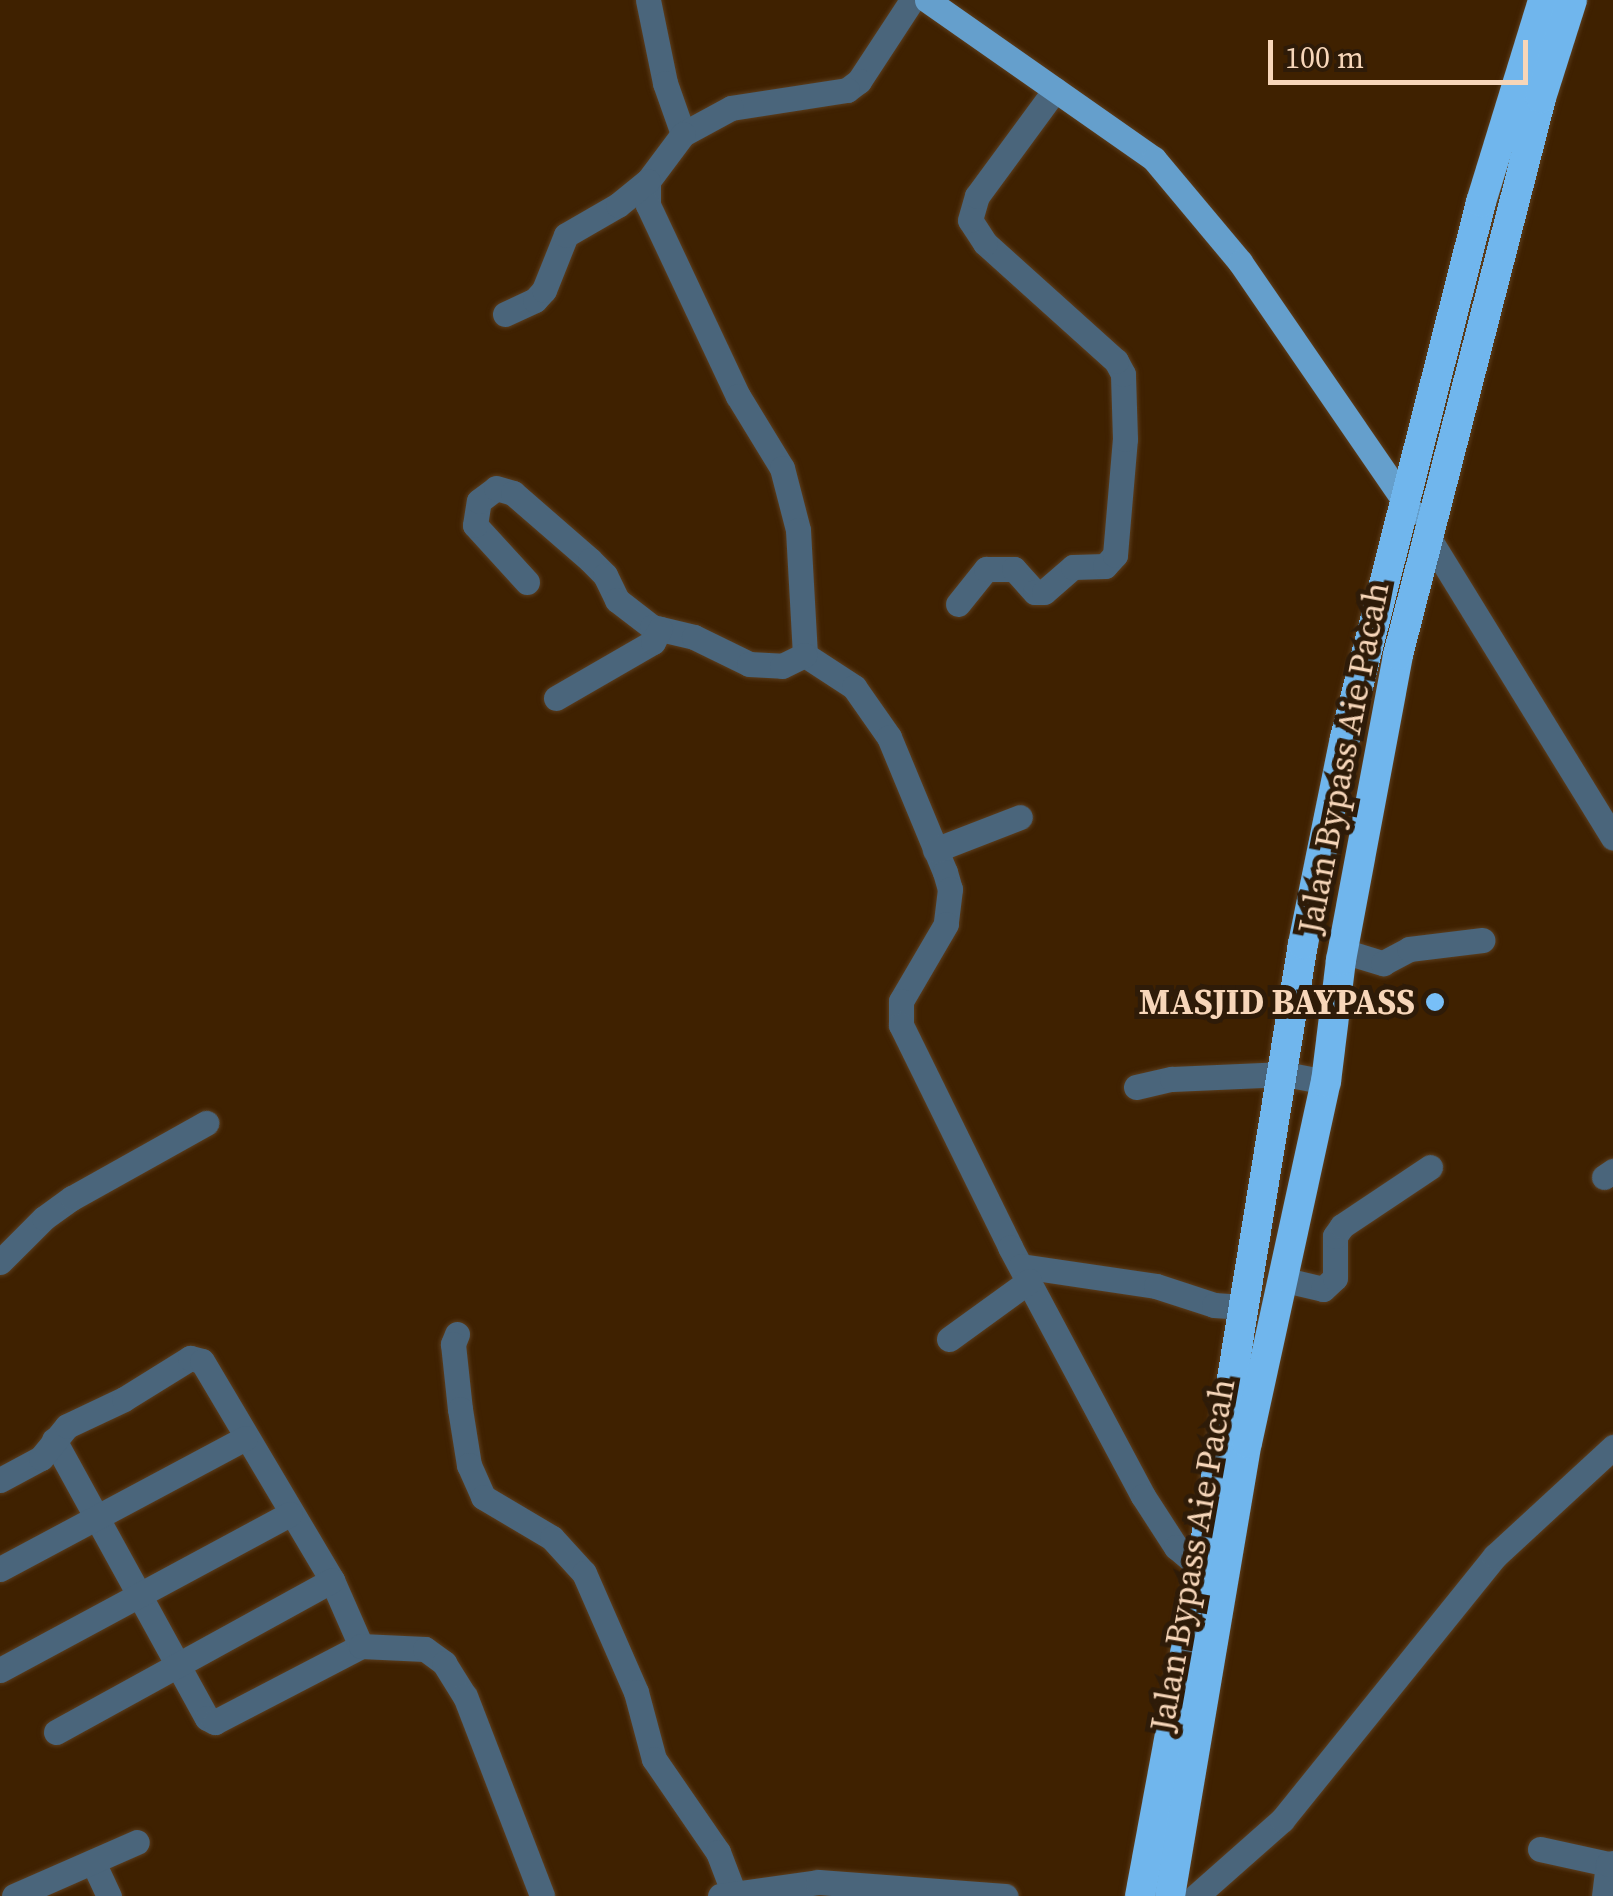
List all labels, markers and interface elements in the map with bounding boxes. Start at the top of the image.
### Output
scale bar [1273,20,1533,82]
text: 100 m [1285,37,1364,78]
street label: Jalan Bypass Aie Pacah [1288,579,1398,937]
place label: MASJID BAYPASS [1139,981,1415,1023]
marker: MASJID BAYPASS [1424,991,1446,1013]
street label: Jalan Bypass Aie Pacah [1140,1375,1244,1735]

